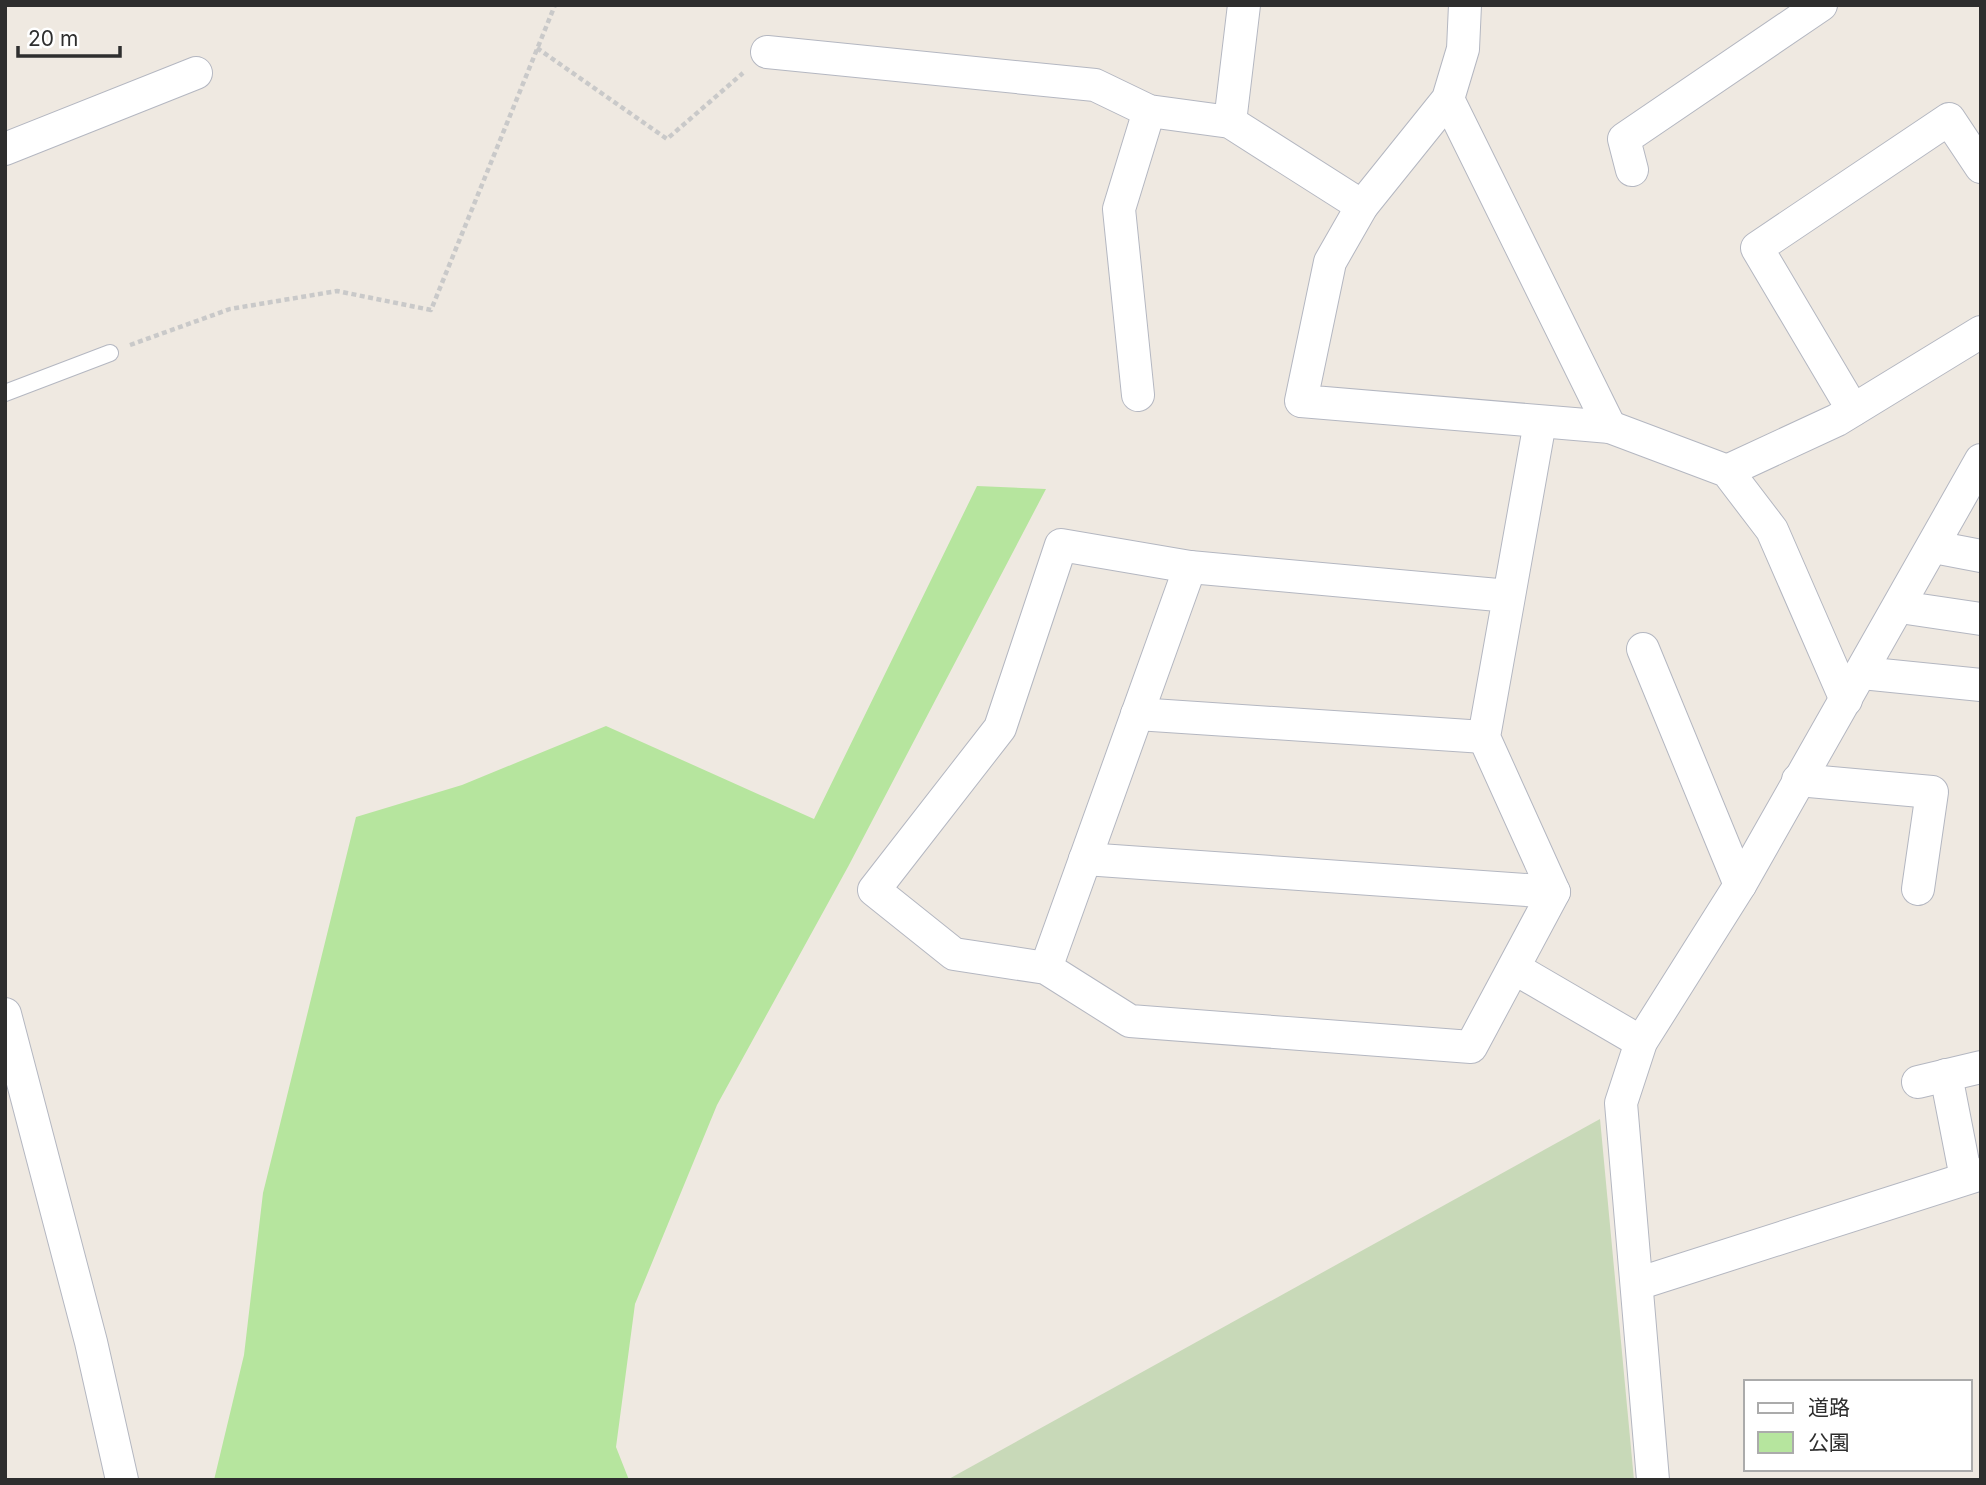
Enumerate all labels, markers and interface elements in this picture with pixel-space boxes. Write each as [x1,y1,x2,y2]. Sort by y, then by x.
scale bar [18,14,119,58]
text: 20 m [28,26,78,51]
legend [1744,1380,1972,1471]
text: 道路 [1808,1395,1850,1420]
text: 公園 [1808,1430,1850,1455]

